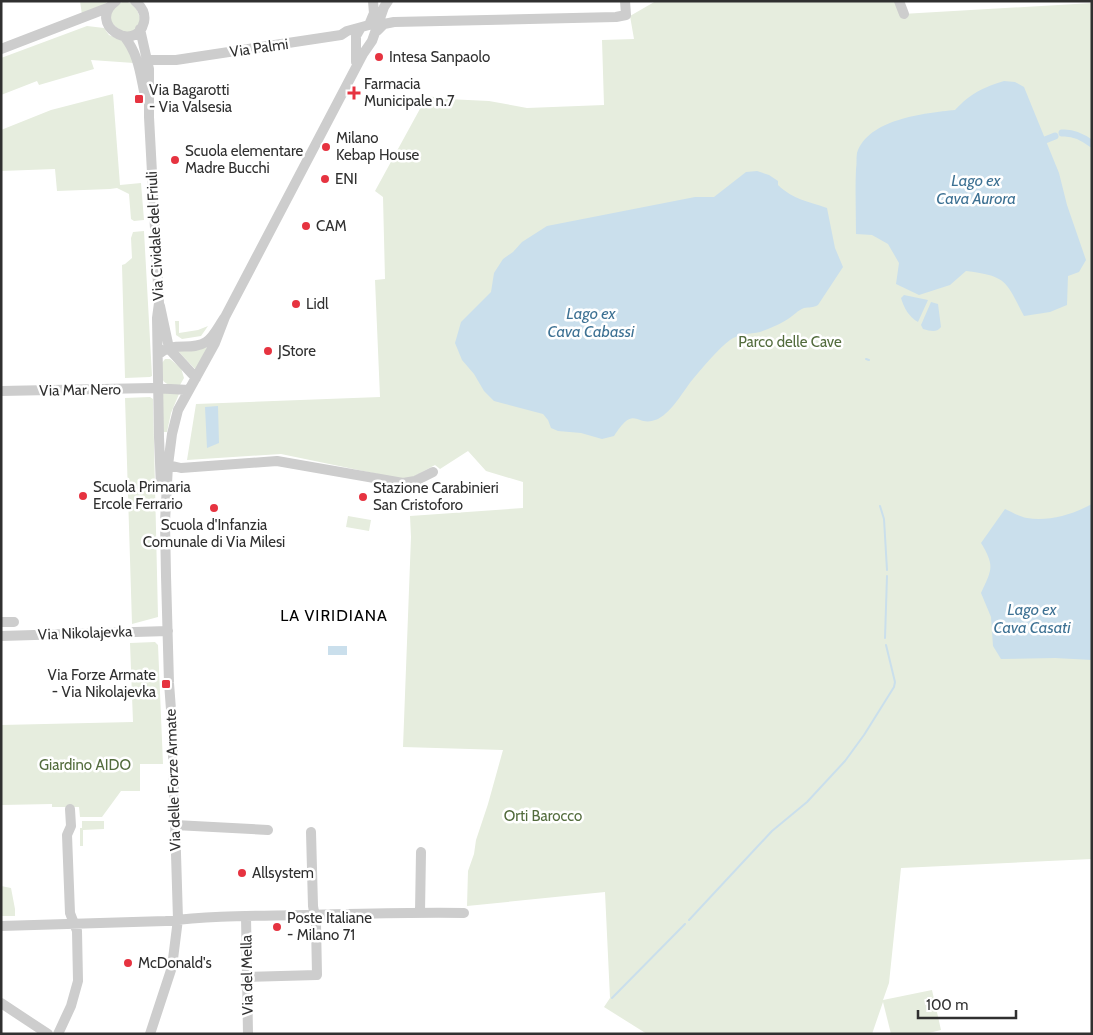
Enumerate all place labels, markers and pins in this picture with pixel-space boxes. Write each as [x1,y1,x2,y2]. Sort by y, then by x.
place label: Intesa Sanpaolo [389,48,490,66]
marker: Intesa Sanpaolo [373,51,385,63]
place label: Farmacia Municipale n.7 [364,75,455,110]
place label: Via Bagarotti - Via Valsesia [149,81,233,116]
marker: Farmacia Municipale n.7 [348,87,360,99]
marker: Via Bagarotti - Via Valsesia [133,93,145,105]
place label: Milano Kebap House [336,129,420,164]
marker: Milano Kebap House [320,141,332,153]
place label: Scuola elementare Madre Bucchi [185,142,304,177]
marker: Scuola elementare Madre Bucchi [169,154,181,166]
place label: ENI [335,170,358,188]
marker: ENI [319,173,331,185]
place label: CAM [316,217,347,235]
marker: CAM [300,220,312,232]
place label: Lidl [306,295,329,313]
marker: Lidl [290,298,302,310]
place label: JStore [277,342,316,360]
marker: JStore [262,345,274,357]
place label: Scuola Primaria Ercole Ferrario [93,478,191,513]
place label: Stazione Carabinieri San Cristoforo [373,479,499,514]
marker: Scuola Primaria Ercole Ferrario [77,490,89,502]
marker: Stazione Carabinieri San Cristoforo [357,491,369,503]
marker: Scuola d'Infanzia Comunale di Via Milesi [208,502,220,514]
place label: Scuola d'Infanzia Comunale di Via Milesi [143,516,285,551]
place label: Via Forze Armate - Via Nikolajevka [47,666,157,701]
marker: Via Forze Armate - Via Nikolajevka [160,678,172,690]
place label: Allsystem [252,864,314,882]
marker: Allsystem [236,867,248,879]
place label: Poste Italiane - Milano 71 [287,909,372,944]
marker: Poste Italiane - Milano 71 [271,921,283,933]
place label: McDonald's [138,954,212,972]
marker: McDonald's [122,957,134,969]

